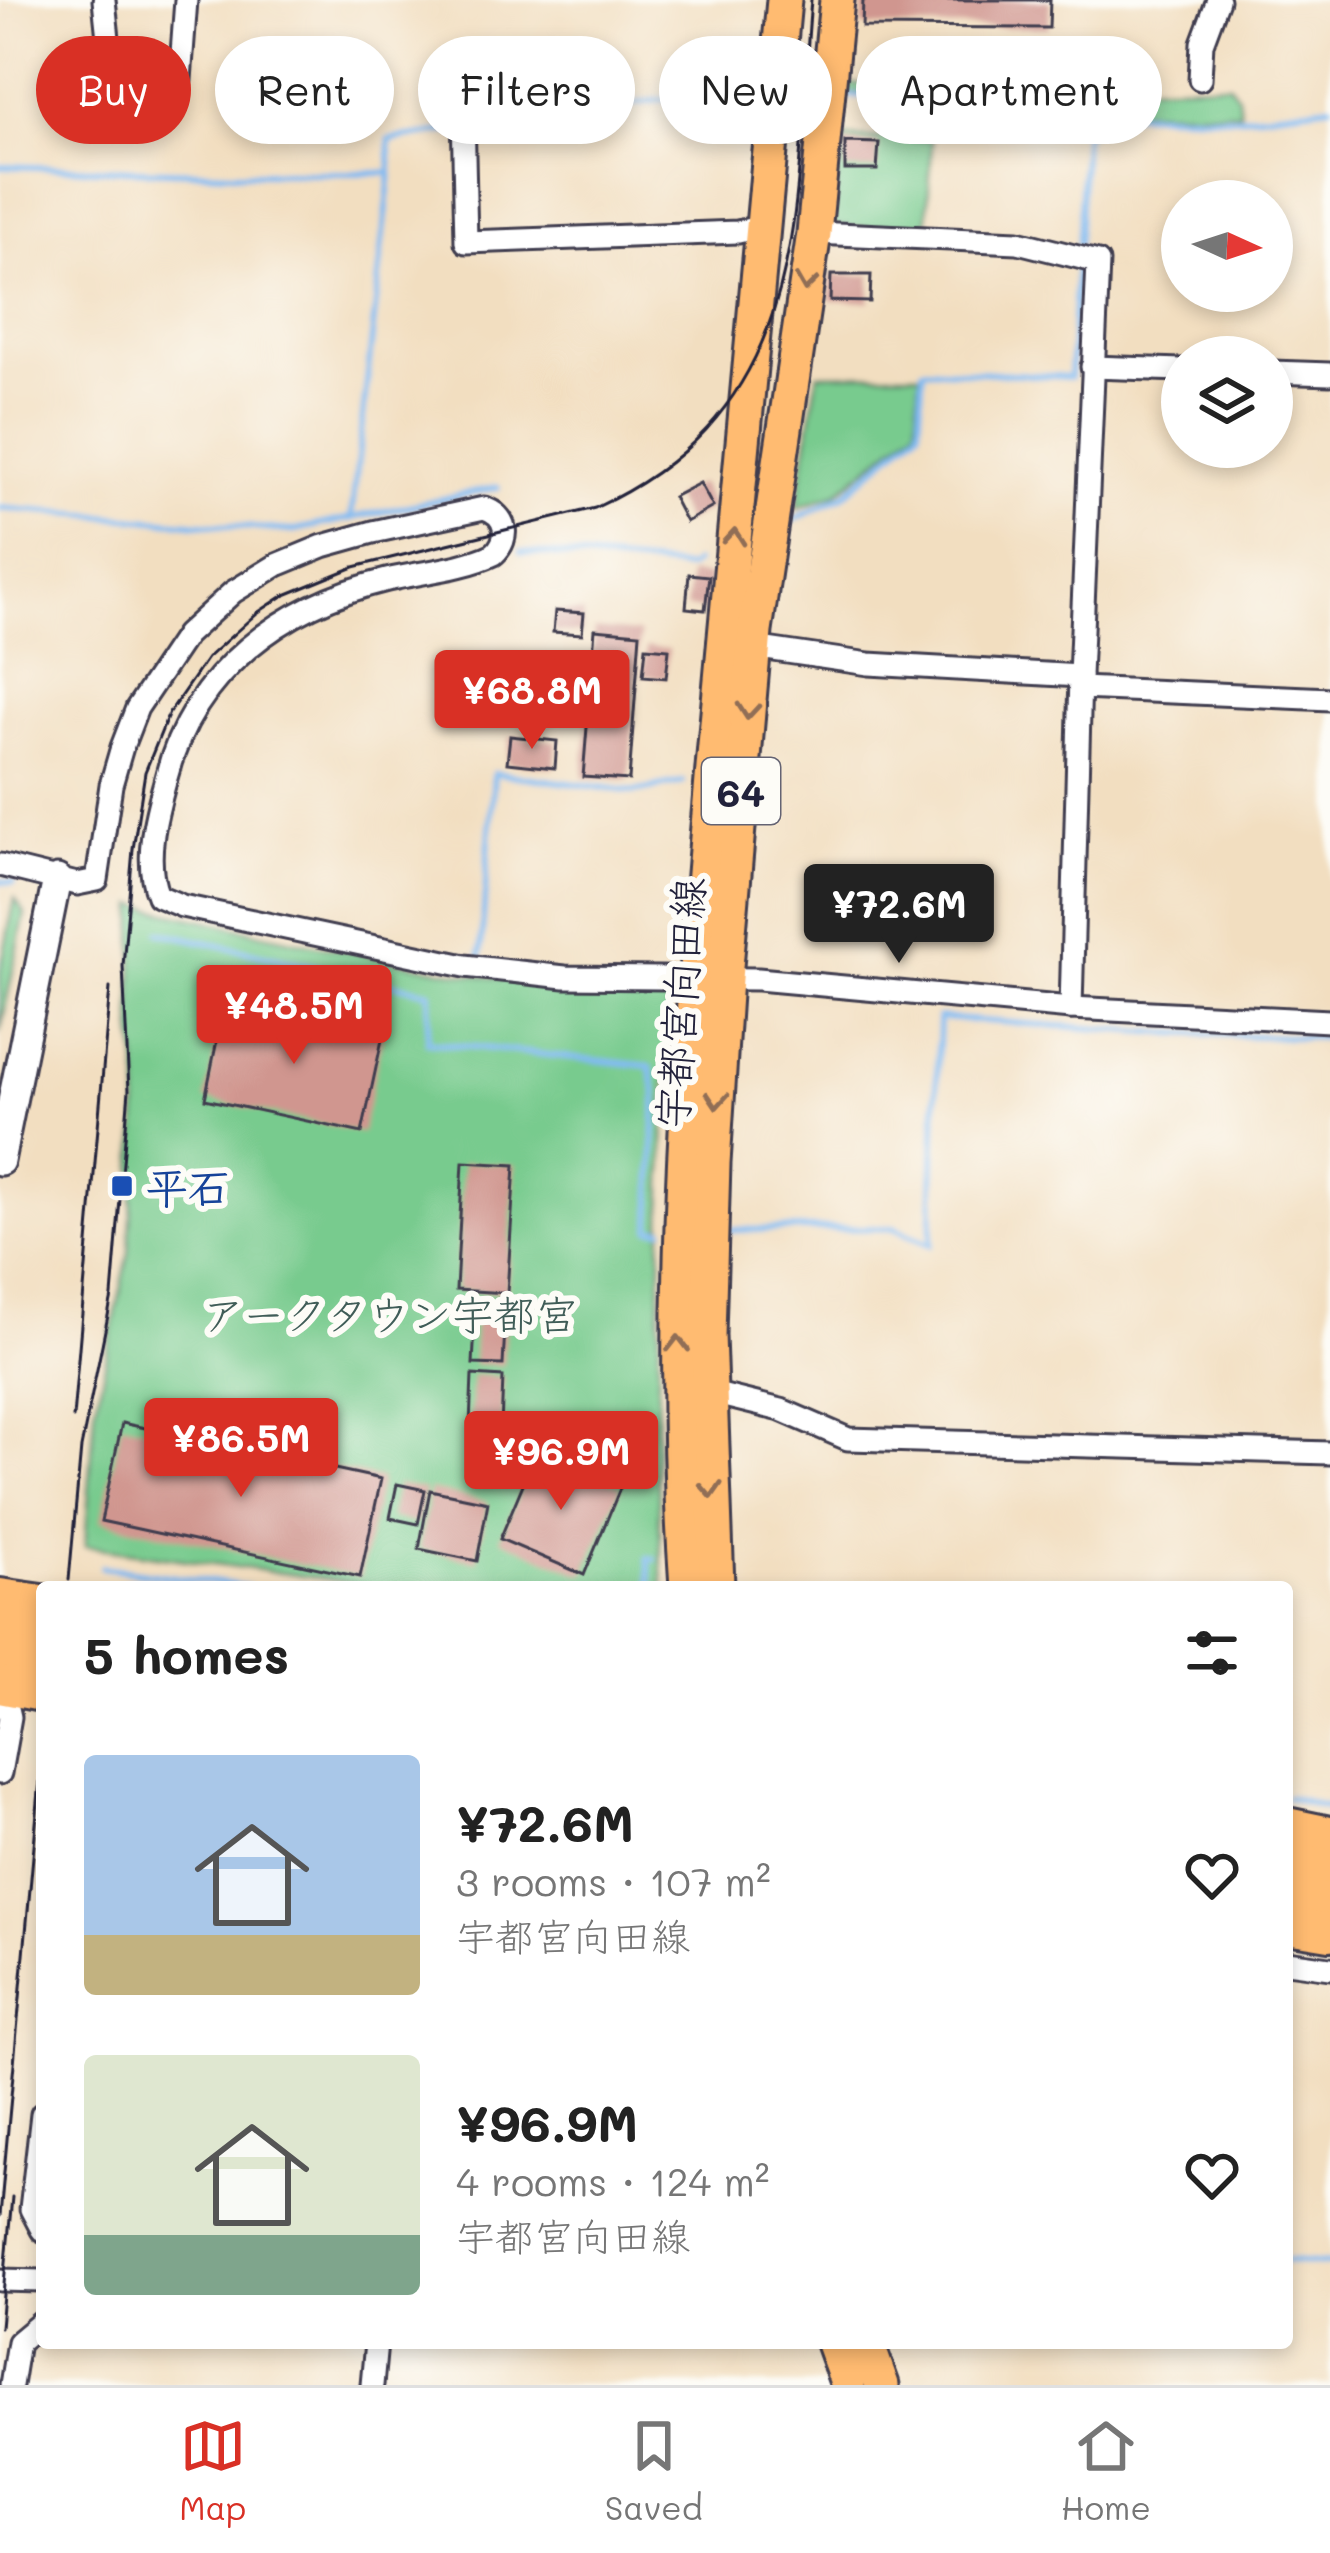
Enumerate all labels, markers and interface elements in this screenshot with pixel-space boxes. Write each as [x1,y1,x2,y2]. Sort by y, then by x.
chip: Buy [36,36,191,144]
chip: Rent [215,36,394,144]
chip: Filters [418,36,635,144]
chip: New [659,36,832,144]
chip: Apartment [856,36,1162,144]
north arrow [1161,180,1293,312]
map controls [1161,180,1293,468]
one-way arrow [795,273,820,293]
button: layers [1161,336,1293,468]
one-way arrow [721,527,746,546]
pin: ¥68.8M [434,650,630,752]
text: ¥68.8M [461,663,603,714]
one-way arrow [735,702,761,721]
road number: 64 [702,758,780,824]
pin: ¥72.6M [801,864,997,966]
street label: 宇都宮向田線 [643,875,715,1131]
text: ¥72.6M [831,877,967,928]
pin: ¥48.5M [196,965,392,1067]
text: ¥48.5M [224,978,364,1029]
one-way arrow [704,1091,730,1110]
place label: 平石 [146,1159,230,1214]
marker: 平石 [109,1173,135,1199]
park label: アークタウン宇都宮 [202,1286,578,1341]
one-way arrow [665,1334,691,1352]
pin: ¥86.5M [143,1398,339,1500]
text: ¥86.5M [171,1411,311,1462]
pin: ¥96.9M [463,1411,659,1513]
text: ¥96.9M [491,1424,631,1475]
one-way arrow [698,1481,724,1500]
text: 5 homes [84,1620,289,1687]
icon: filters [1179,1620,1245,1686]
text: ¥72.6M [456,1788,634,1855]
icon: home [180,1803,324,1947]
icon: heart [1179,1842,1245,1908]
text: 3 rooms · 107 m² [456,1855,771,1906]
text: 宇都宮向田線 [456,1910,690,1961]
text: ¥96.9M [456,2088,639,2155]
icon: home [180,2103,324,2247]
icon: heart [1179,2142,1245,2208]
text: 4 rooms · 124 m² [456,2155,770,2206]
text: 宇都宮向田線 [456,2210,690,2261]
tab: Map [179,2413,246,2528]
tab: Saved [605,2413,703,2528]
tab: Home [1061,2413,1151,2528]

